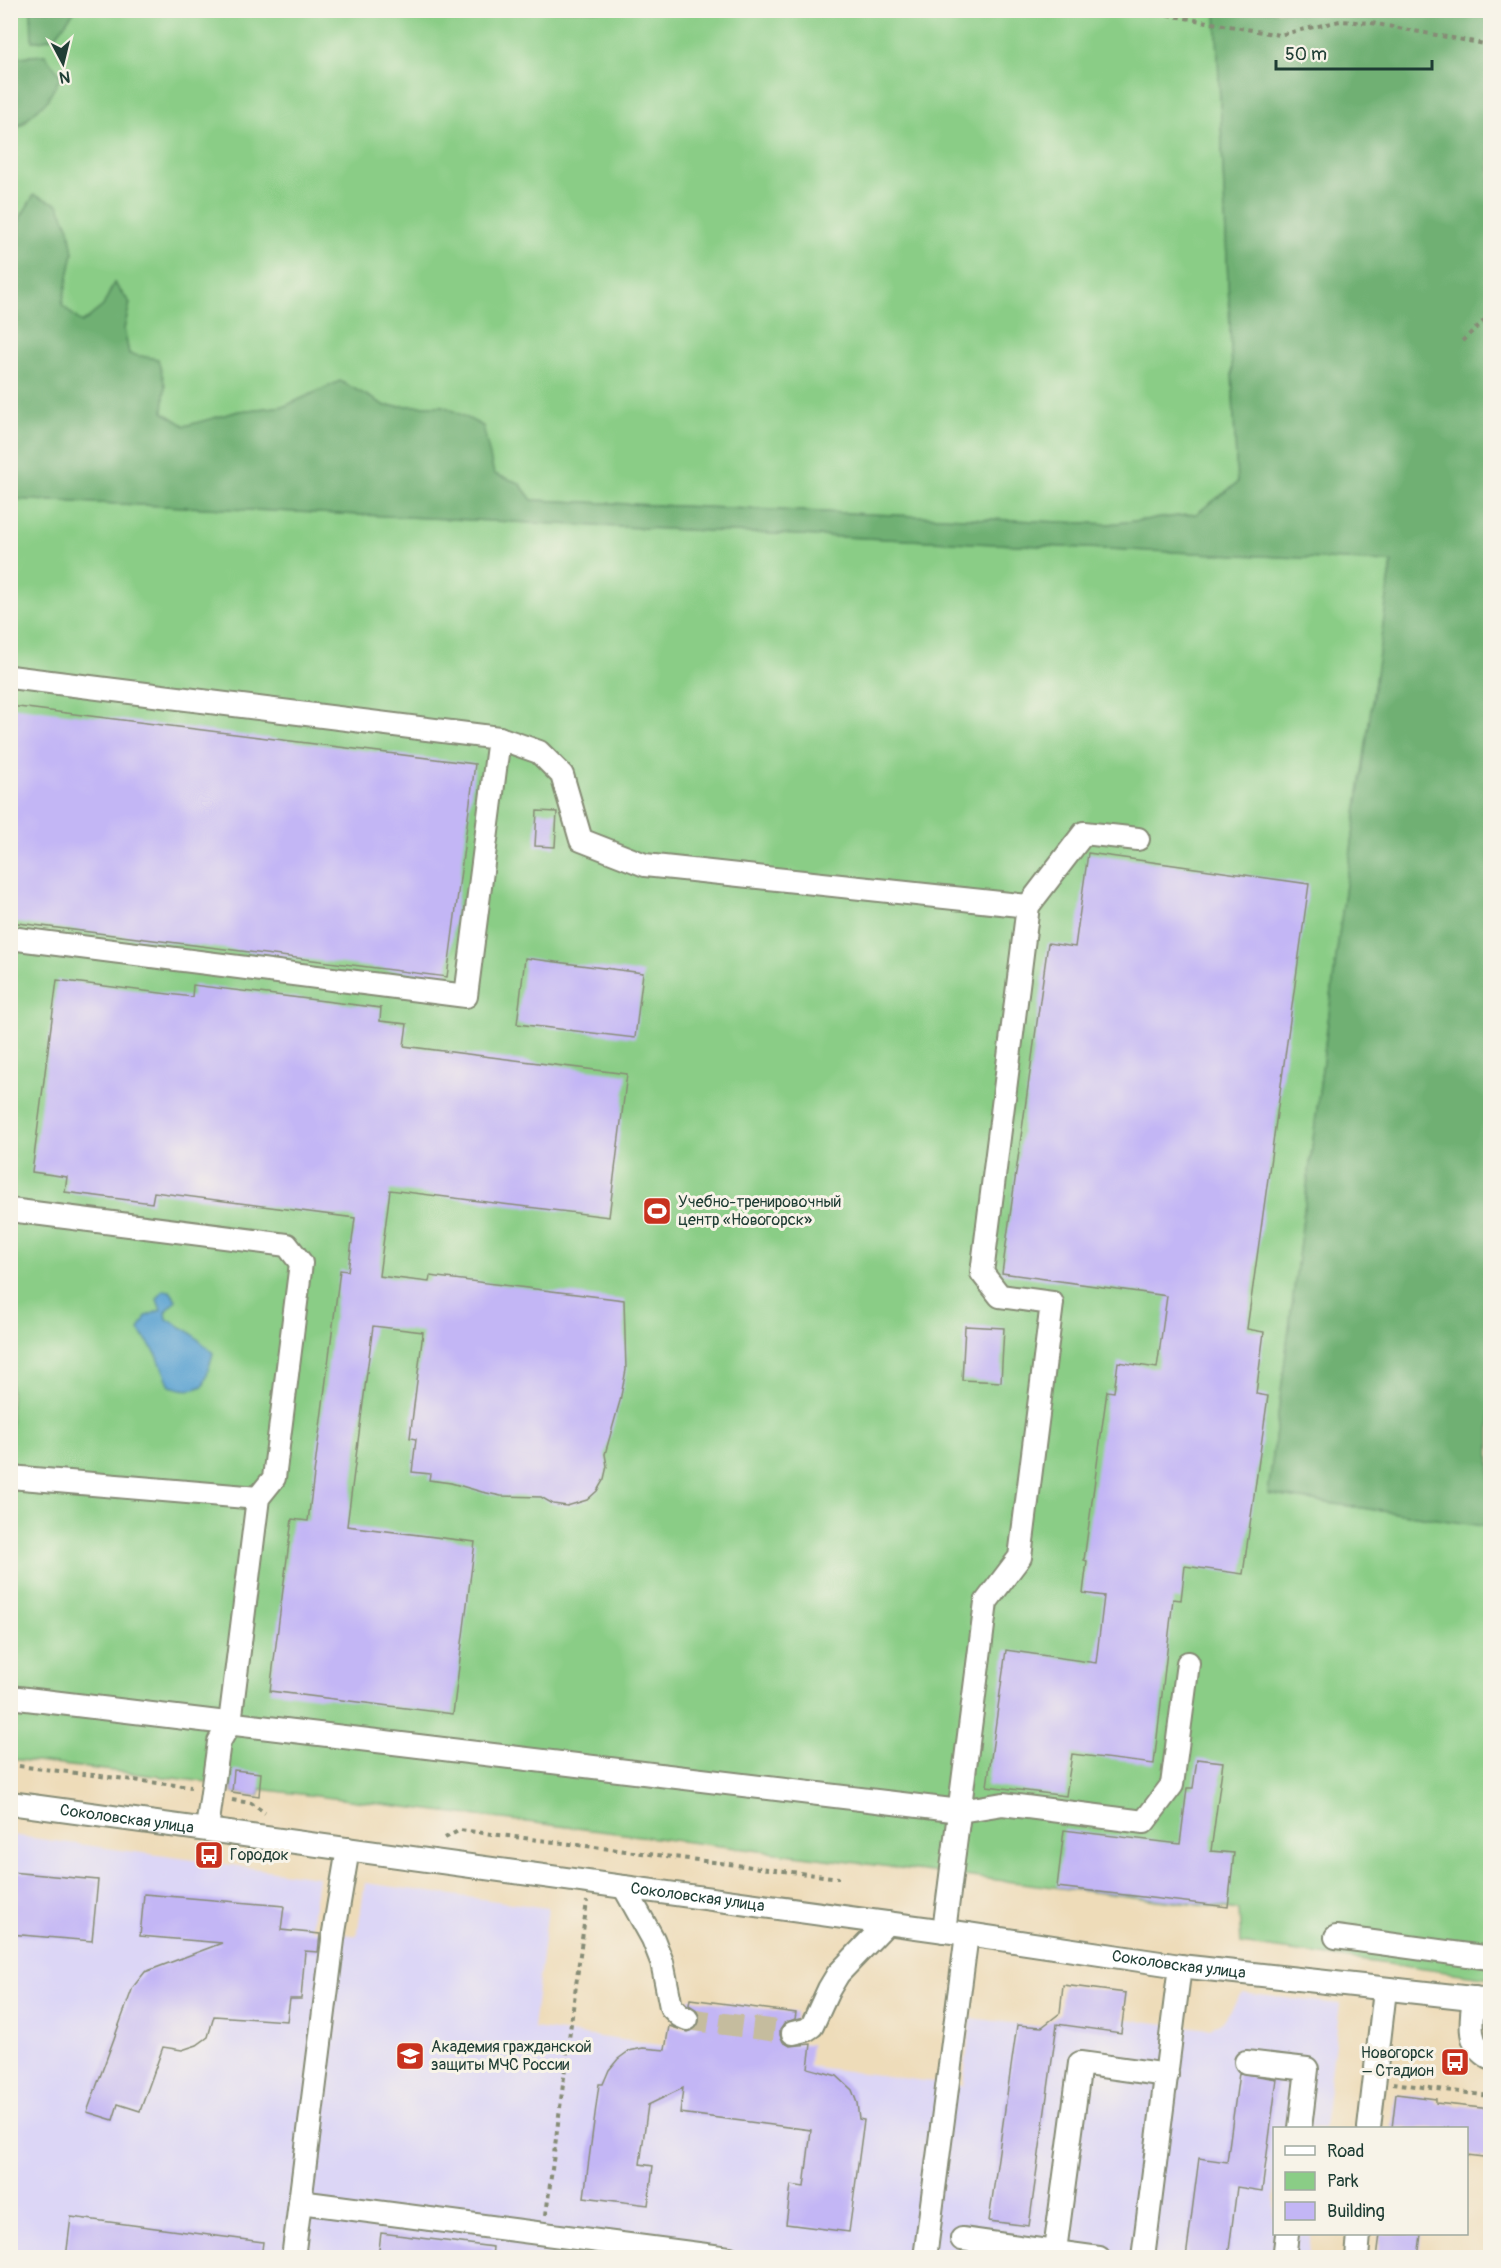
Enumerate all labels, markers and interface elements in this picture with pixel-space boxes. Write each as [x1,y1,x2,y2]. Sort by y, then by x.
north arrow [33,33,93,93]
scale bar [1276,33,1432,71]
text: 50 m [1285,43,1327,66]
text: N [58,66,71,88]
place label: Учебно-тренировочный центр «Новогорск» [678,1192,841,1230]
sports icon: Учебно-тренировочный центр «Новогорск» [641,1195,673,1227]
street label: Соколовская улица [59,1800,195,1838]
bus stop icon: Городок [193,1839,225,1871]
place label: Городок [230,1845,289,1865]
street label: Соколовская улица [629,1878,766,1916]
street label: Соколовская улица [1110,1946,1247,1983]
place label: Академия гражданской защиты МЧС России [431,2037,592,2075]
school or university icon: Академия гражданской защиты МЧС России [394,2040,426,2072]
place label: Новогорск – Стадион [1361,2043,1434,2081]
bus stop icon: Новогорск – Стадион [1439,2046,1471,2078]
legend [1273,2127,1468,2235]
text: Road [1327,2140,1364,2163]
text: Park [1327,2170,1359,2193]
text: Building [1327,2200,1385,2223]

